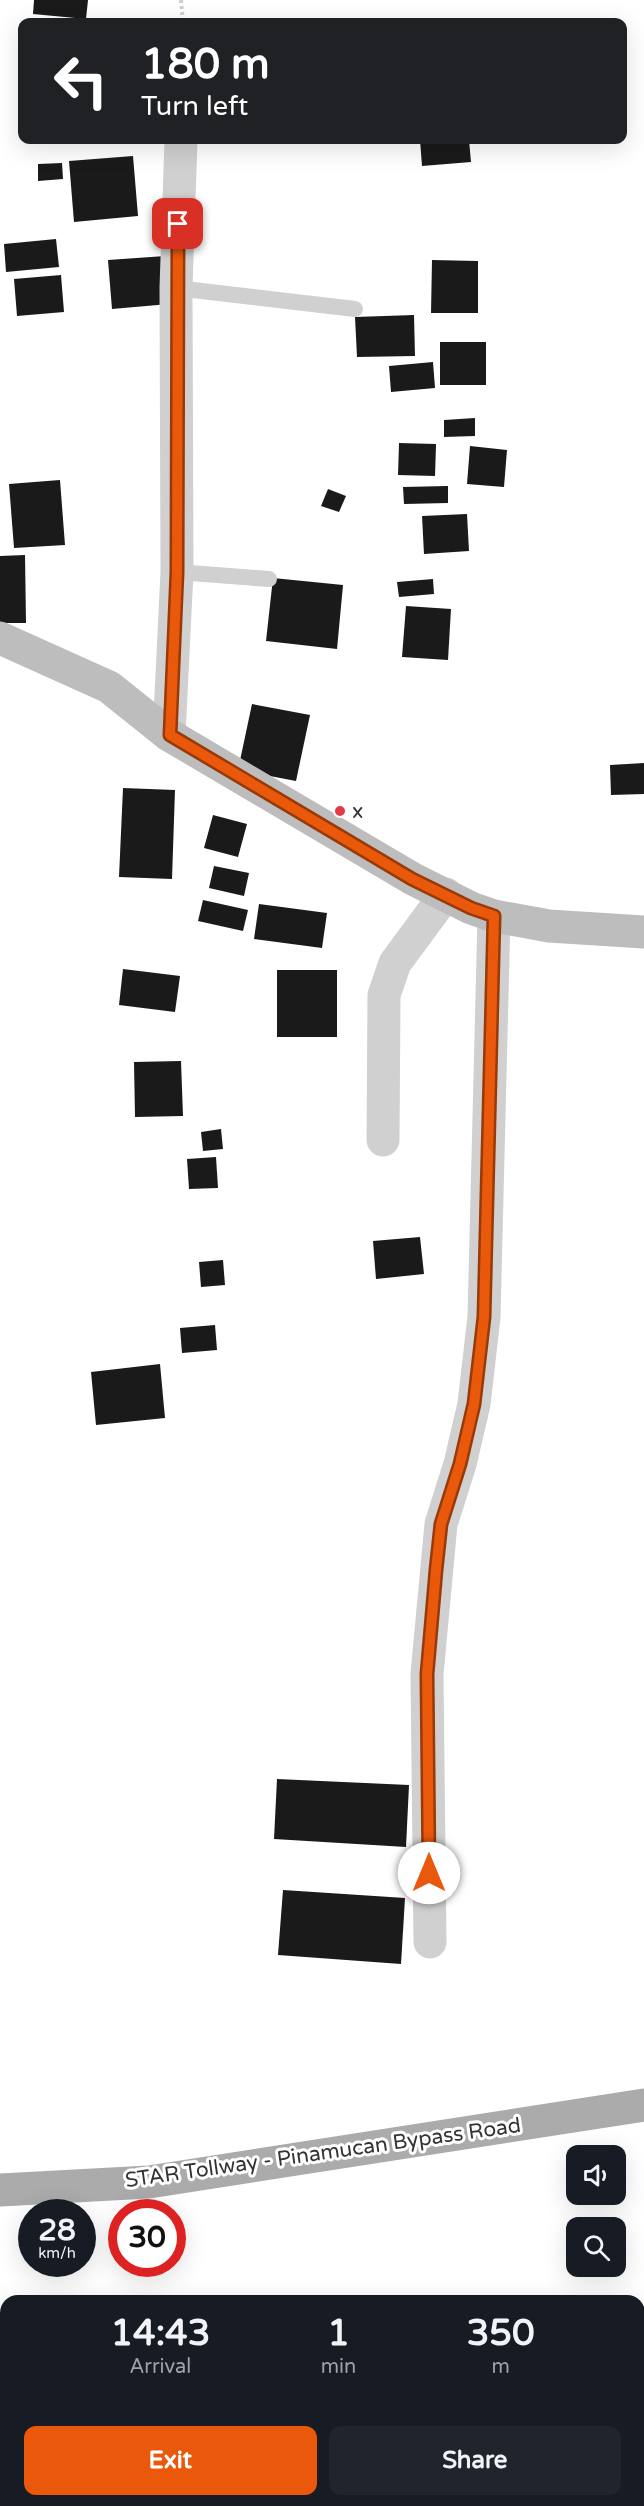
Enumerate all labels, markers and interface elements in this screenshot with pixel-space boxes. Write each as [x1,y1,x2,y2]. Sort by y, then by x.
text: 180 m [141,39,270,90]
icon: left [42,42,120,120]
text: Turn left [141,90,248,123]
pin [152,198,203,249]
icon: arrive [161,207,194,240]
place label: x [352,799,363,824]
marker: x [333,804,347,818]
position arrow [397,1841,461,1905]
street label: STAR Tollway - Pinamucan Bypass Road [124,2113,522,2193]
map controls [566,2145,626,2277]
button: sound [566,2145,626,2205]
speed limit sign: 30 [108,2199,186,2277]
text: 28 [38,2212,76,2249]
button: search [566,2217,626,2277]
text: km/h [38,2244,76,2262]
text: 14:43 [110,2312,210,2355]
text: 1 [327,2312,350,2355]
text: 350 [467,2312,535,2355]
text: Arrival [129,2355,191,2379]
text: min [321,2355,356,2379]
text: m [491,2355,510,2379]
button: Exit [24,2426,317,2495]
button: Share [329,2426,621,2495]

